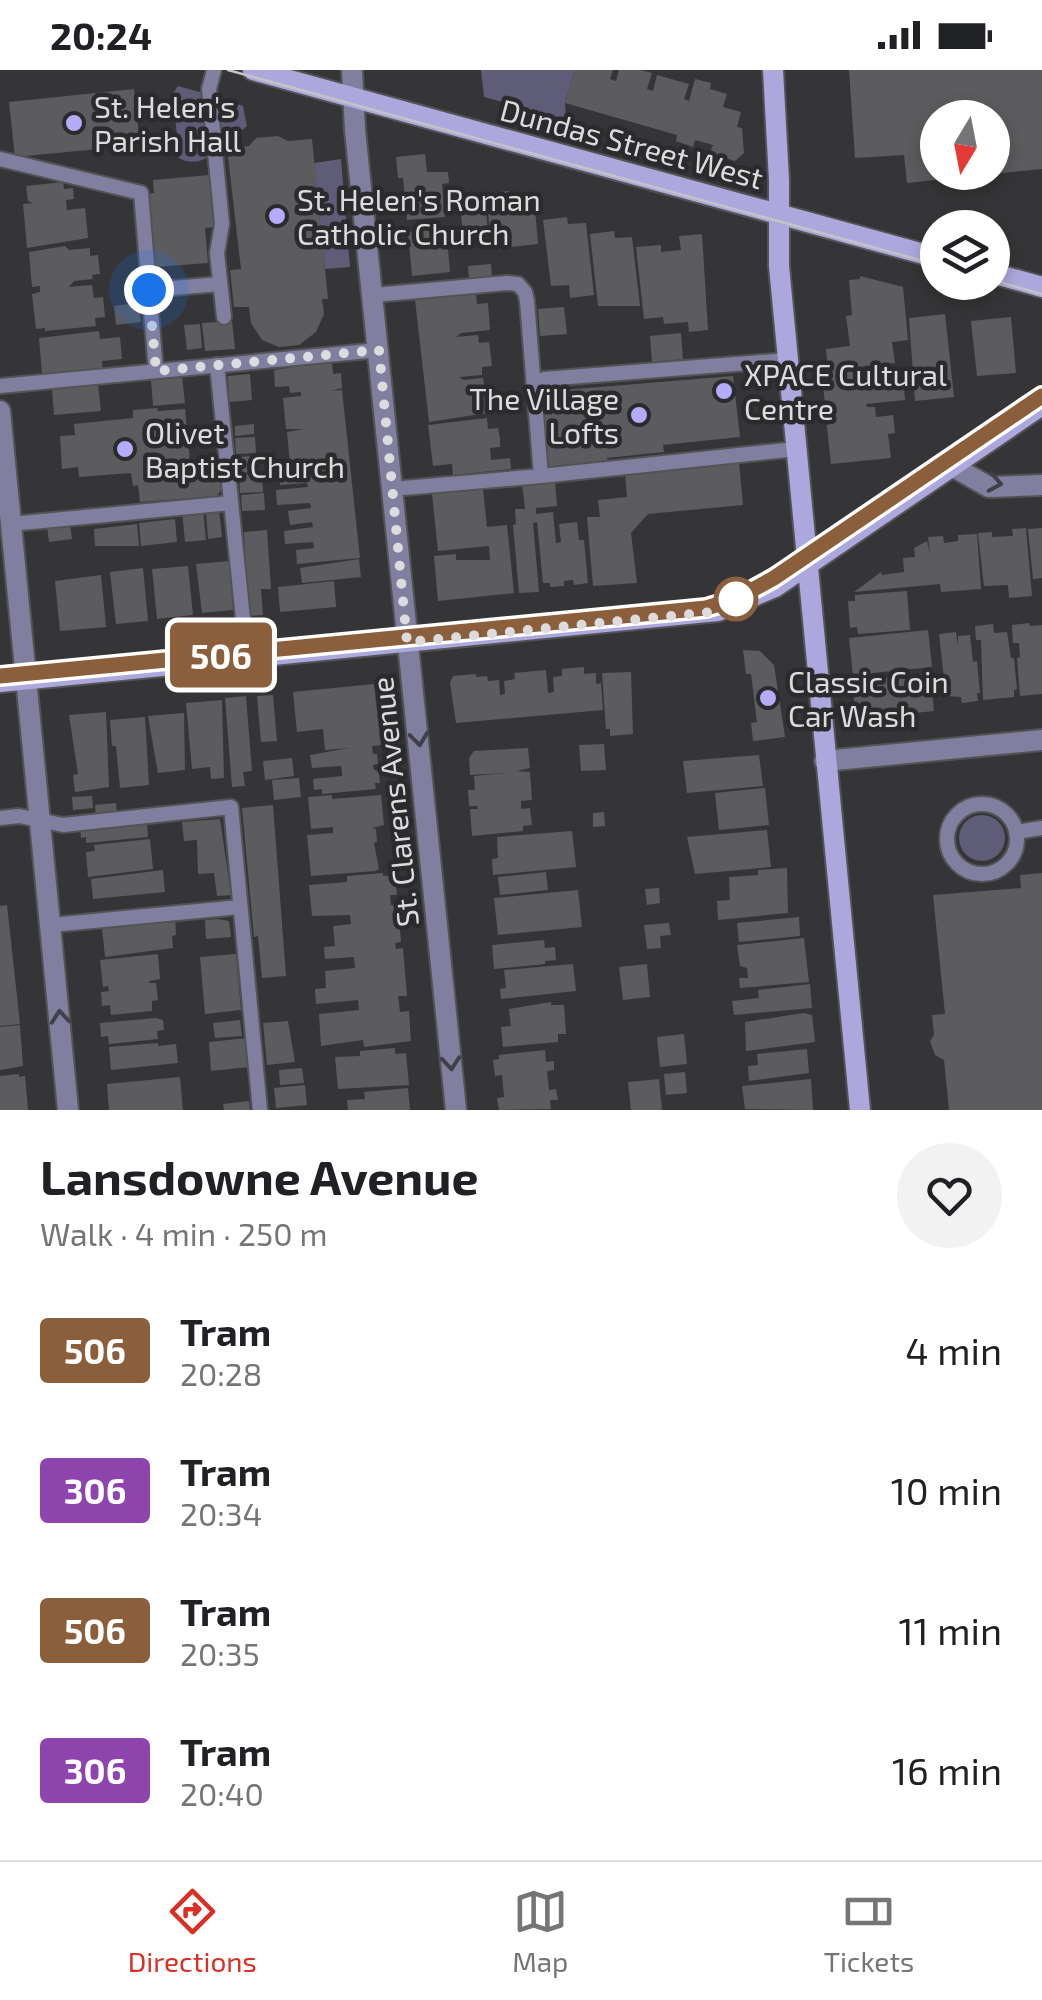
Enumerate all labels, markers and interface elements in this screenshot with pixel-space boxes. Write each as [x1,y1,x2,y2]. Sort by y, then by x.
text: 20:24 [50,12,152,58]
place label: St. Helen's Parish Hall [94,88,241,158]
street label: Dundas Street West [497,91,767,195]
north arrow [920,100,1010,190]
map controls [920,100,1010,300]
marker: St. Helen's Parish Hall [63,112,85,134]
place label: St. Helen's Roman Catholic Church [297,181,541,251]
marker: St. Helen's Roman Catholic Church [266,205,288,227]
button: layers [920,210,1010,300]
your location [124,265,174,315]
place label: XPACE Cultural Centre [744,356,947,426]
place label: The Village Lofts [469,380,619,450]
marker: XPACE Cultural Centre [713,380,735,402]
marker: The Village Lofts [628,404,650,426]
place label: Olivet Baptist Church [145,414,345,484]
marker: Olivet Baptist Church [114,438,136,460]
one-way arrow [987,472,1003,493]
unlabelled marker [715,578,757,620]
line badge: 506 [164,622,278,688]
text: 506 [190,634,252,676]
place label: Classic Coin Car Wash [788,663,949,733]
street label: St. Clarens Avenue [363,675,425,929]
marker: Classic Coin Car Wash [757,687,779,709]
one-way arrow [408,732,429,748]
one-way arrow [49,1009,71,1025]
one-way arrow [440,1055,461,1071]
button: heart [897,1143,1002,1248]
text: Lansdowne Avenue [40,1147,479,1205]
text: Walk · 4 min · 250 m [40,1214,328,1252]
text: Tram [180,1308,271,1354]
text: 4 min [905,1327,1002,1373]
text: 506 [64,1329,126,1371]
text: 20:28 [180,1354,262,1392]
text: Tram [180,1448,271,1494]
text: 10 min [891,1467,1002,1513]
text: 306 [64,1469,126,1511]
text: 20:34 [180,1494,262,1532]
text: Tram [180,1588,271,1634]
text: 11 min [898,1607,1002,1653]
text: 506 [64,1609,126,1651]
text: 20:35 [180,1634,260,1672]
text: Tram [180,1728,271,1774]
text: 16 min [892,1747,1002,1793]
text: 306 [64,1749,126,1791]
text: 20:40 [180,1774,264,1812]
tab: Directions [128,1884,257,1978]
tab: Map [512,1884,568,1978]
tab: Tickets [824,1884,914,1978]

